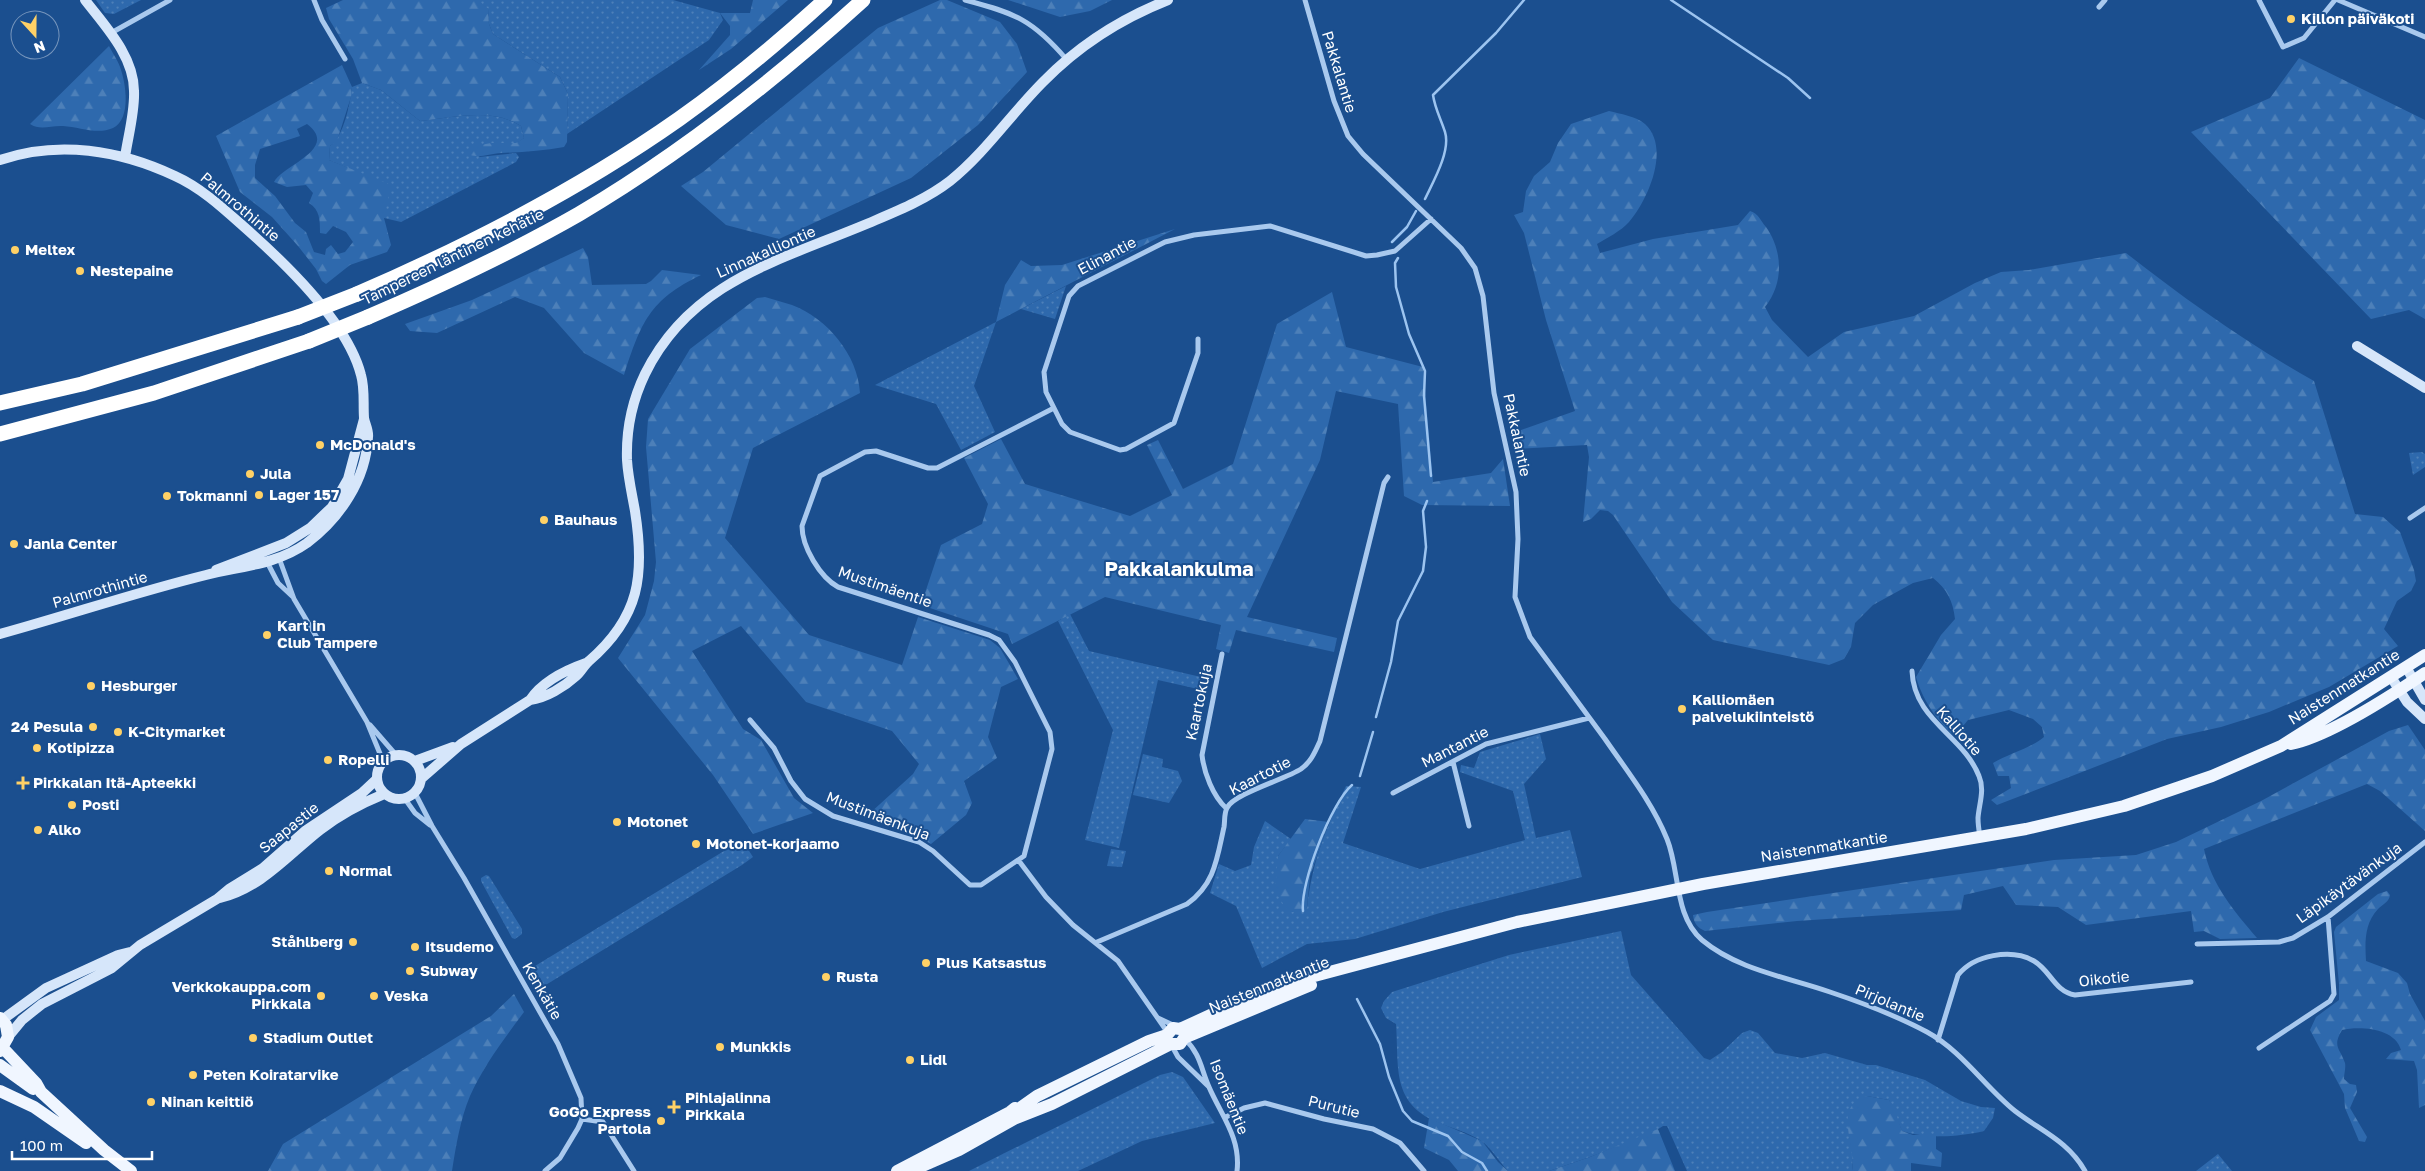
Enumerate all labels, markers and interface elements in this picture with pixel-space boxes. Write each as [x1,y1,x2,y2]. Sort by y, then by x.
place label: Killon päiväkoti [2301,9,2414,27]
north arrow [10,10,60,60]
marker: Killon päiväkoti [2285,13,2297,25]
street label: Pakkalantie [1319,29,1361,115]
text: N [32,38,48,57]
street label: Palmrothintie [197,168,284,245]
street label: Tampereen läntinen kehätie [359,204,547,308]
street label: Linnakalliontie [713,221,818,281]
street label: Elinantie [1074,232,1139,278]
place label: Meltex [25,240,75,258]
marker: Meltex [9,244,21,256]
place label: Nestepaine [90,261,174,279]
marker: Nestepaine [74,265,86,277]
street label: Pakkalantie [1500,392,1536,478]
place label: McDonald's [330,435,416,453]
marker: McDonald's [314,439,326,451]
place label: Jula [260,464,292,482]
marker: Jula [244,468,256,480]
place label: Lager 157 [269,485,339,503]
place label: Tokmanni [177,486,247,504]
marker: Lager 157 [253,489,265,501]
marker: Tokmanni [161,490,173,502]
place label: Bauhaus [554,510,617,528]
marker: Bauhaus [538,514,550,526]
place label: Janla Center [24,534,117,552]
marker: Janla Center [8,538,20,550]
district label: Pakkalankulma [1105,556,1254,580]
street label: Mustimäentie [836,562,935,611]
street label: Palmrothintie [50,567,150,611]
place label: Kart in Club Tampere [277,616,378,651]
marker: Kart in Club Tampere [261,629,273,641]
street label: Naistenmatkantie [2284,644,2403,728]
street label: Kaartokuja [1181,662,1215,742]
place label: Hesburger [101,676,178,694]
marker: Hesburger [85,680,97,692]
place label: Kalliomäen palvelukiinteistö [1692,690,1814,725]
street label: Kalliotie [1933,702,1986,759]
marker: Kalliomäen palvelukiinteistö [1676,703,1688,715]
place label: 24 Pesula [11,717,83,735]
marker: 24 Pesula [87,721,99,733]
street label: Mantantie [1418,721,1491,771]
place label: K-Citymarket [128,722,225,740]
marker: K-Citymarket [112,726,124,738]
place label: Kotipizza [47,738,114,756]
marker: Kotipizza [31,742,43,754]
place label: Ropelli [338,750,389,768]
street label: Kaartotie [1226,752,1294,798]
marker: Ropelli [322,754,334,766]
place label: Pirkkalan Itä-Apteekki [33,773,196,791]
marker: Pirkkalan Itä-Apteekki [17,777,29,789]
street label: Mustimäenkuja [824,787,933,843]
place label: Posti [82,795,119,813]
street label: Saapastie [255,798,322,857]
marker: Posti [66,799,78,811]
place label: Motonet [627,812,688,830]
marker: Motonet [611,816,623,828]
place label: Alko [48,820,81,838]
marker: Alko [32,824,44,836]
street label: Naistenmatkantie [1759,827,1889,865]
place label: Motonet-korjaamo [706,834,839,852]
marker: Motonet-korjaamo [690,838,702,850]
street label: Läpikäytävänkuja [2292,838,2405,926]
place label: Normal [339,861,392,879]
marker: Normal [323,865,335,877]
place label: Ståhlberg [271,932,343,950]
marker: Ståhlberg [347,936,359,948]
place label: Itsudemo [425,937,494,955]
marker: Itsudemo [409,941,421,953]
street label: Naistenmatkantie [1206,952,1332,1016]
place label: Plus Katsastus [936,953,1046,971]
marker: Plus Katsastus [920,957,932,969]
street label: Kenkätie [519,959,567,1023]
place label: Subway [420,961,478,979]
marker: Subway [404,965,416,977]
street label: Oikotie [2078,966,2131,990]
place label: Rusta [836,967,878,985]
marker: Rusta [820,971,832,983]
place label: Verkkokauppa.com Pirkkala [172,977,311,1012]
street label: Pirjolantie [1853,979,1928,1025]
place label: Veska [384,986,429,1004]
marker: Verkkokauppa.com Pirkkala [315,990,327,1002]
marker: Veska [368,990,380,1002]
place label: Stadium Outlet [263,1028,373,1046]
marker: Stadium Outlet [247,1032,259,1044]
place label: Munkkis [730,1037,791,1055]
marker: Munkkis [714,1041,726,1053]
place label: Lidl [920,1050,947,1068]
marker: Lidl [904,1054,916,1066]
street label: Isomäentie [1207,1056,1253,1137]
place label: Peten Koiratarvike [203,1065,339,1083]
marker: Peten Koiratarvike [187,1069,199,1081]
place label: Pihlajalinna Pirkkala [685,1088,771,1123]
street label: Purutie [1307,1091,1362,1121]
place label: Ninan keittiö [161,1092,253,1110]
marker: Ninan keittiö [145,1096,157,1108]
marker: Pihlajalinna Pirkkala [667,1100,681,1114]
place label: GoGo Express Partola [549,1102,651,1137]
marker: GoGo Express Partola [655,1115,667,1127]
scale bar [12,1128,152,1160]
text: 100 m [20,1136,63,1154]

